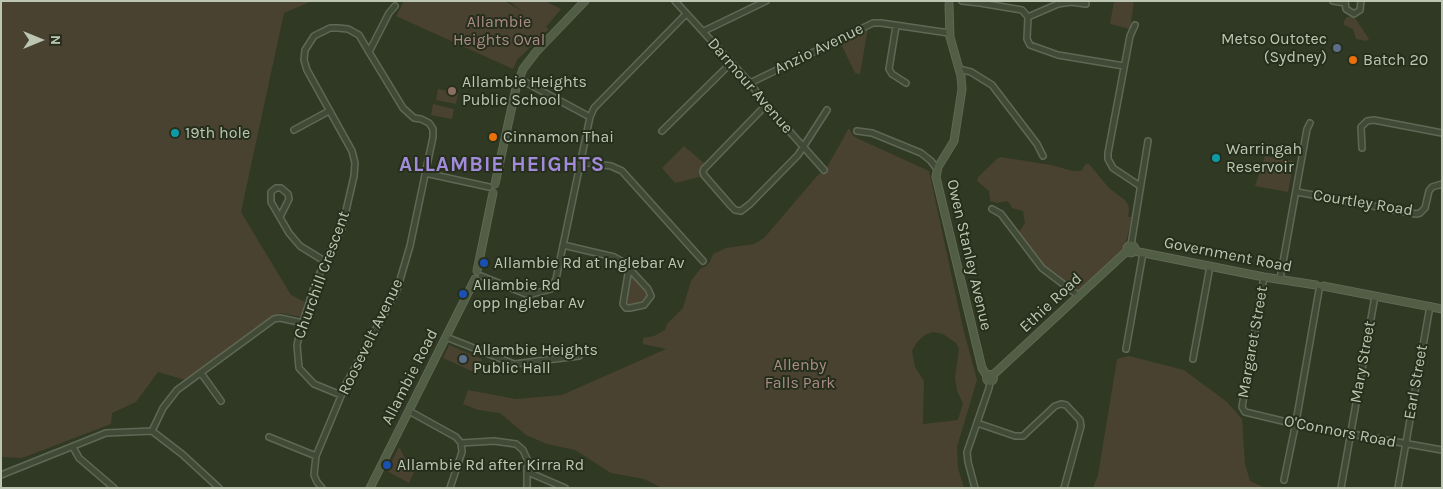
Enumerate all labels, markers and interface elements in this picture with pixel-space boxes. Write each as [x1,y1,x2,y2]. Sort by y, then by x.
park label: Allambie Heights Oval [453,12,545,50]
north arrow [15,15,65,65]
street label: Anzio Avenue [771,19,867,79]
place label: Metso Outotec (Sydney) [1221,29,1327,67]
street label: Darmour Avenue [703,34,797,138]
text: N [47,35,64,45]
marker: Metso Outotec (Sydney) [1331,42,1343,54]
place label: Batch 20 [1363,50,1428,70]
marker: Batch 20 [1347,54,1359,66]
place label: Allambie Heights Public School [462,72,587,110]
marker: Allambie Heights Public School [446,85,458,97]
place label: 19th hole [185,123,250,143]
marker: 19th hole [169,127,181,139]
place label: Cinnamon Thai [503,127,614,147]
marker: Cinnamon Thai [487,131,499,143]
place label: Warringah Reservoir [1226,139,1302,177]
district label: ALLAMBIE HEIGHTS [397,152,607,178]
marker: Warringah Reservoir [1210,152,1222,164]
street label: Owen Stanley Avenue [942,178,996,332]
street label: Courtley Road [1312,186,1414,220]
street label: Churchill Crescent [290,208,354,342]
street label: Government Road [1162,233,1294,277]
place label: Allambie Rd at Inglebar Av [494,253,685,273]
marker: Allambie Rd at Inglebar Av [478,257,490,269]
street label: Ethie Road [1016,269,1086,337]
place label: Allambie Rd opp Inglebar Av [473,275,585,313]
street label: Roosevelt Avenue [335,276,407,398]
street label: Margaret Street [1234,284,1272,400]
marker: Allambie Rd opp Inglebar Av [457,288,469,300]
street label: Mary Street [1346,319,1380,405]
street label: Allambie Road [378,326,442,428]
place label: Allambie Heights Public Hall [473,340,598,378]
street label: Earl Street [1400,343,1432,421]
marker: Allambie Heights Public Hall [457,353,469,365]
park label: Allenby Falls Park [765,355,835,393]
street label: O'Connors Road [1282,412,1398,452]
place label: Allambie Rd after Kirra Rd [397,455,584,475]
marker: Allambie Rd after Kirra Rd [381,459,393,471]

